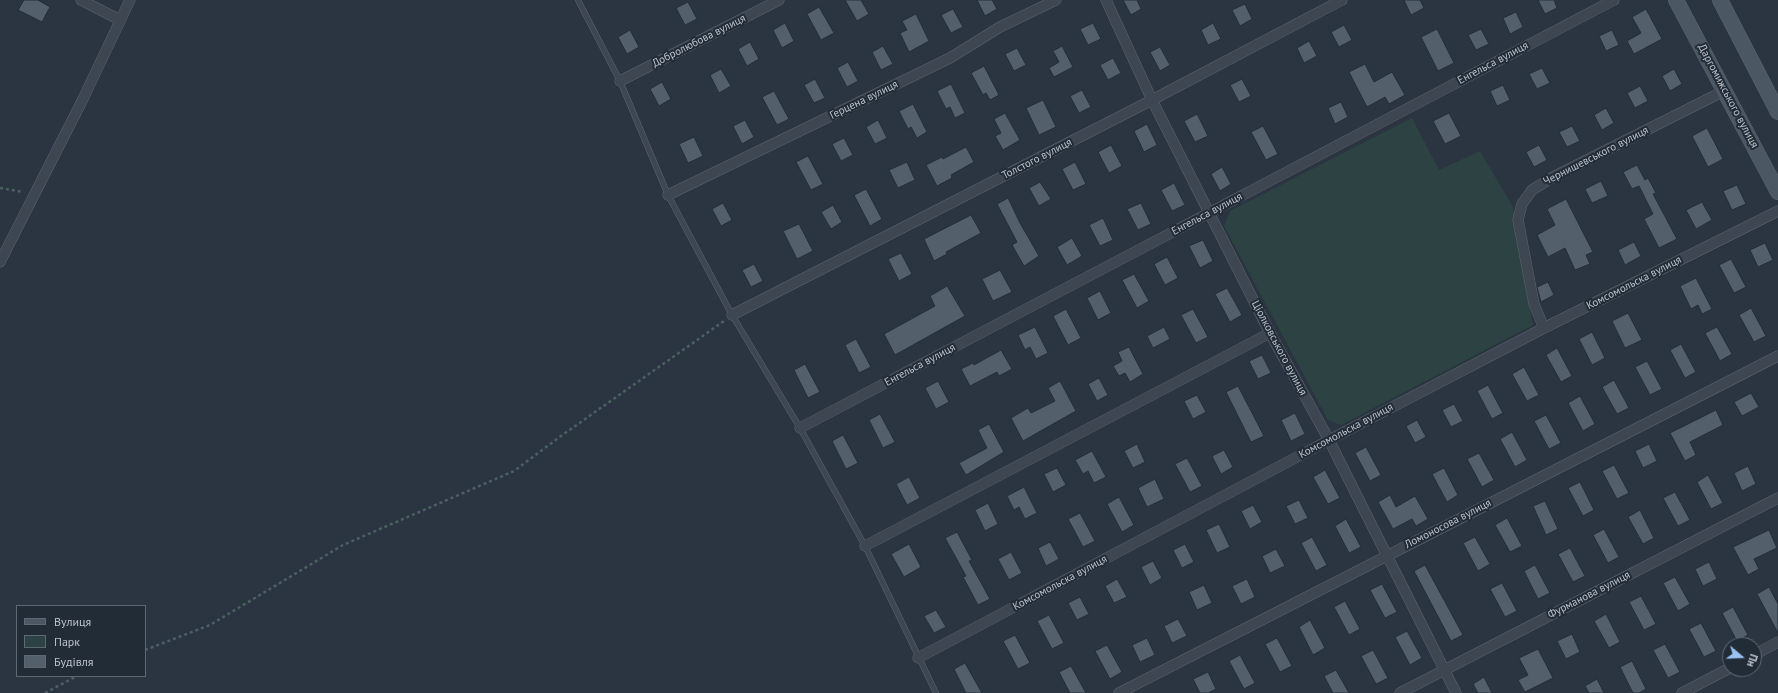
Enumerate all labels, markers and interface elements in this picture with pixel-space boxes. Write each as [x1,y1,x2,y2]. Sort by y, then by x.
street label: Добролюбова вулиця [650,12,748,70]
street label: Енгельса вулиця [1455,39,1531,87]
street label: Даргомижського вулиця [1695,42,1761,150]
street label: Герцена вулиця [828,78,900,122]
street label: Чернишевського вулиця [1541,124,1651,188]
street label: Толстого вулиця [1000,136,1074,182]
street label: Енгельса вулиця [1169,190,1245,238]
street label: Комсомольска вулиця [1584,253,1684,313]
street label: Ціолковського вулиця [1248,298,1310,398]
street label: Енгельса вулиця [882,341,958,389]
street label: Комсомольска вулиця [1297,401,1395,461]
street label: Ломоносова вулиця [1403,496,1493,552]
street label: Комсомольска вулиця [1011,553,1109,613]
street label: Фурманова вулиця [1545,568,1633,622]
legend [16,605,146,677]
text: Вулиця [54,614,91,629]
text: Парк [54,634,80,649]
north arrow [1722,637,1762,677]
text: Пн [1744,652,1761,669]
text: Будівля [54,654,93,669]

